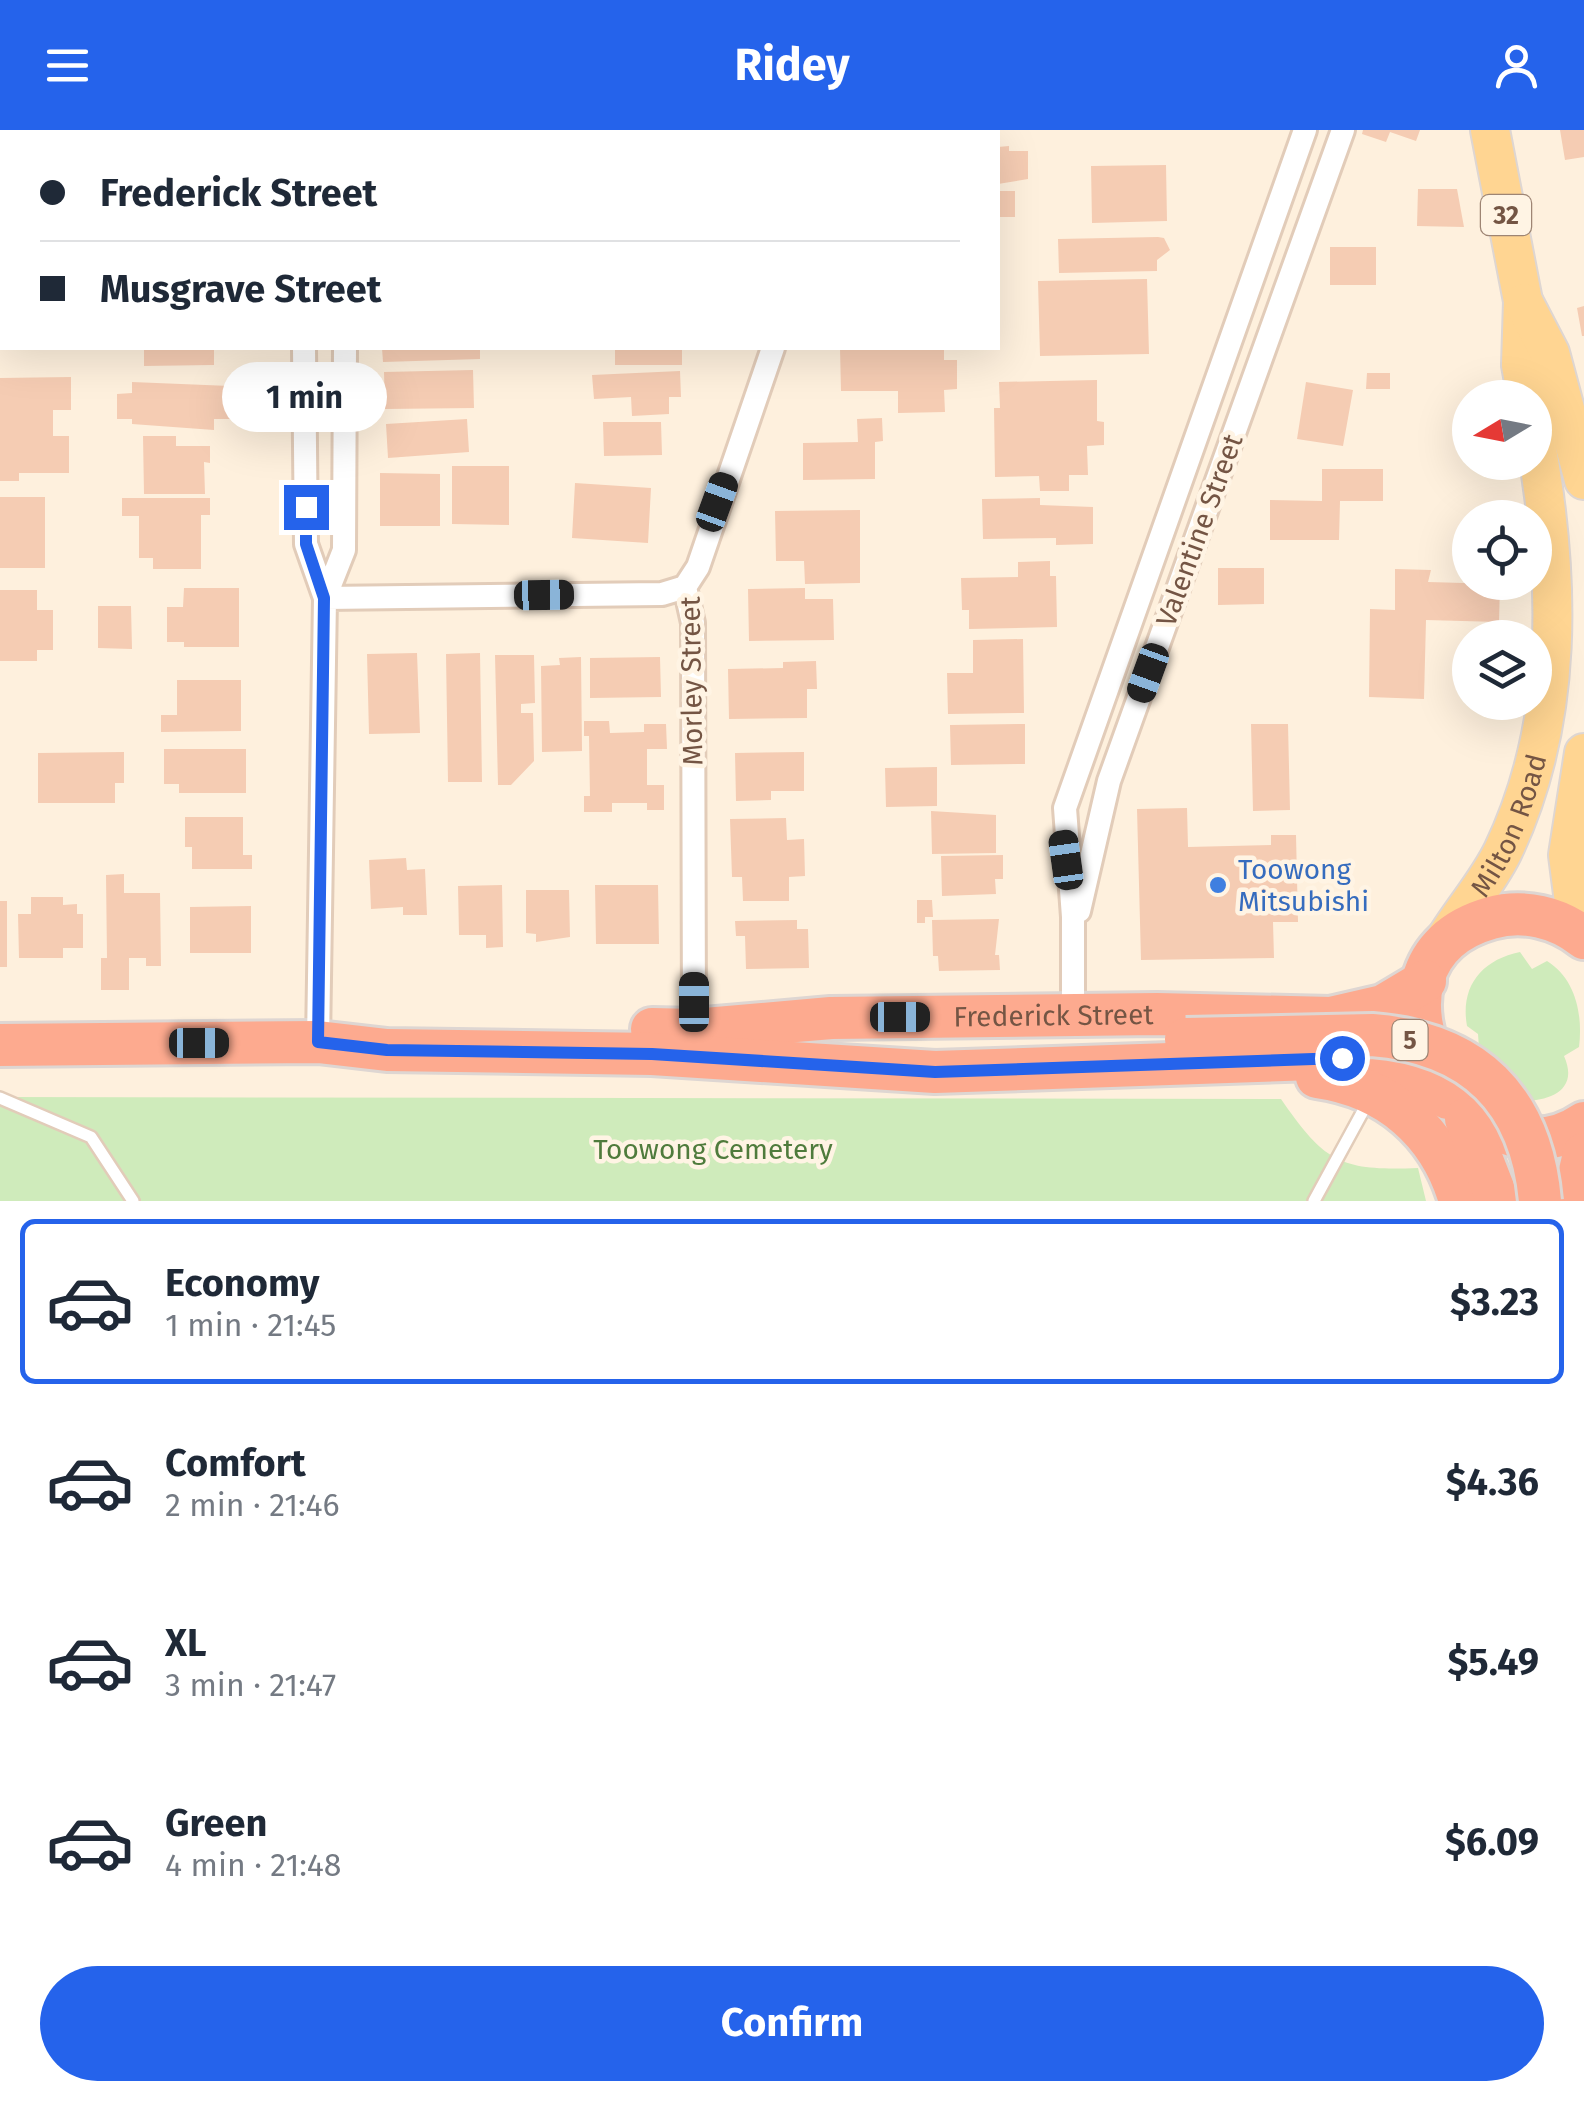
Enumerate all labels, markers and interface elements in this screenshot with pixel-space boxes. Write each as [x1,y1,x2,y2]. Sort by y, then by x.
icon: menu [40,38,95,93]
text: Ridey [734,38,850,92]
icon: person [1489,38,1544,93]
text: Frederick Street [100,170,377,216]
road number: 32 [1481,195,1531,235]
text: Musgrave Street [100,266,381,312]
callout: 1 min [224,362,388,432]
text: 1 min [266,378,343,416]
north arrow [1452,380,1552,480]
map controls [1452,380,1552,720]
street label: Valentine Street [1149,429,1250,631]
car [693,469,741,535]
route end [284,485,329,530]
button: locate [1452,500,1552,600]
car [514,579,574,611]
street label: Morley Street [674,595,709,766]
button: layers [1452,620,1552,720]
car [1124,640,1172,706]
street label: Milton Road [1464,751,1553,903]
car [1047,828,1085,892]
place label: Toowong Mitsubishi [1238,853,1369,918]
marker: Toowong Mitsubishi [1207,874,1229,896]
car [679,972,709,1032]
street label: Frederick Street [953,998,1154,1033]
car [870,1002,930,1032]
road number: 5 [1392,1020,1428,1060]
car [169,1028,229,1058]
route start [1320,1036,1365,1081]
park label: Toowong Cemetery [593,1133,833,1166]
icon: car [45,1257,135,1347]
text: Economy [165,1260,320,1306]
text: $3.23 [1450,1279,1539,1325]
text: 1 min · 21:45 [165,1306,336,1344]
icon: car [45,1437,135,1527]
text: Comfort [165,1440,306,1486]
text: $4.36 [1446,1459,1539,1505]
text: 2 min · 21:46 [165,1486,340,1524]
icon: car [45,1617,135,1707]
text: XL [165,1620,207,1666]
text: $5.49 [1447,1639,1539,1685]
text: 3 min · 21:47 [165,1666,336,1704]
icon: car [45,1797,135,1887]
text: Green [165,1800,268,1846]
text: $6.09 [1445,1819,1539,1865]
text: 4 min · 21:48 [165,1846,341,1884]
button: Confirm [40,1966,1544,2081]

